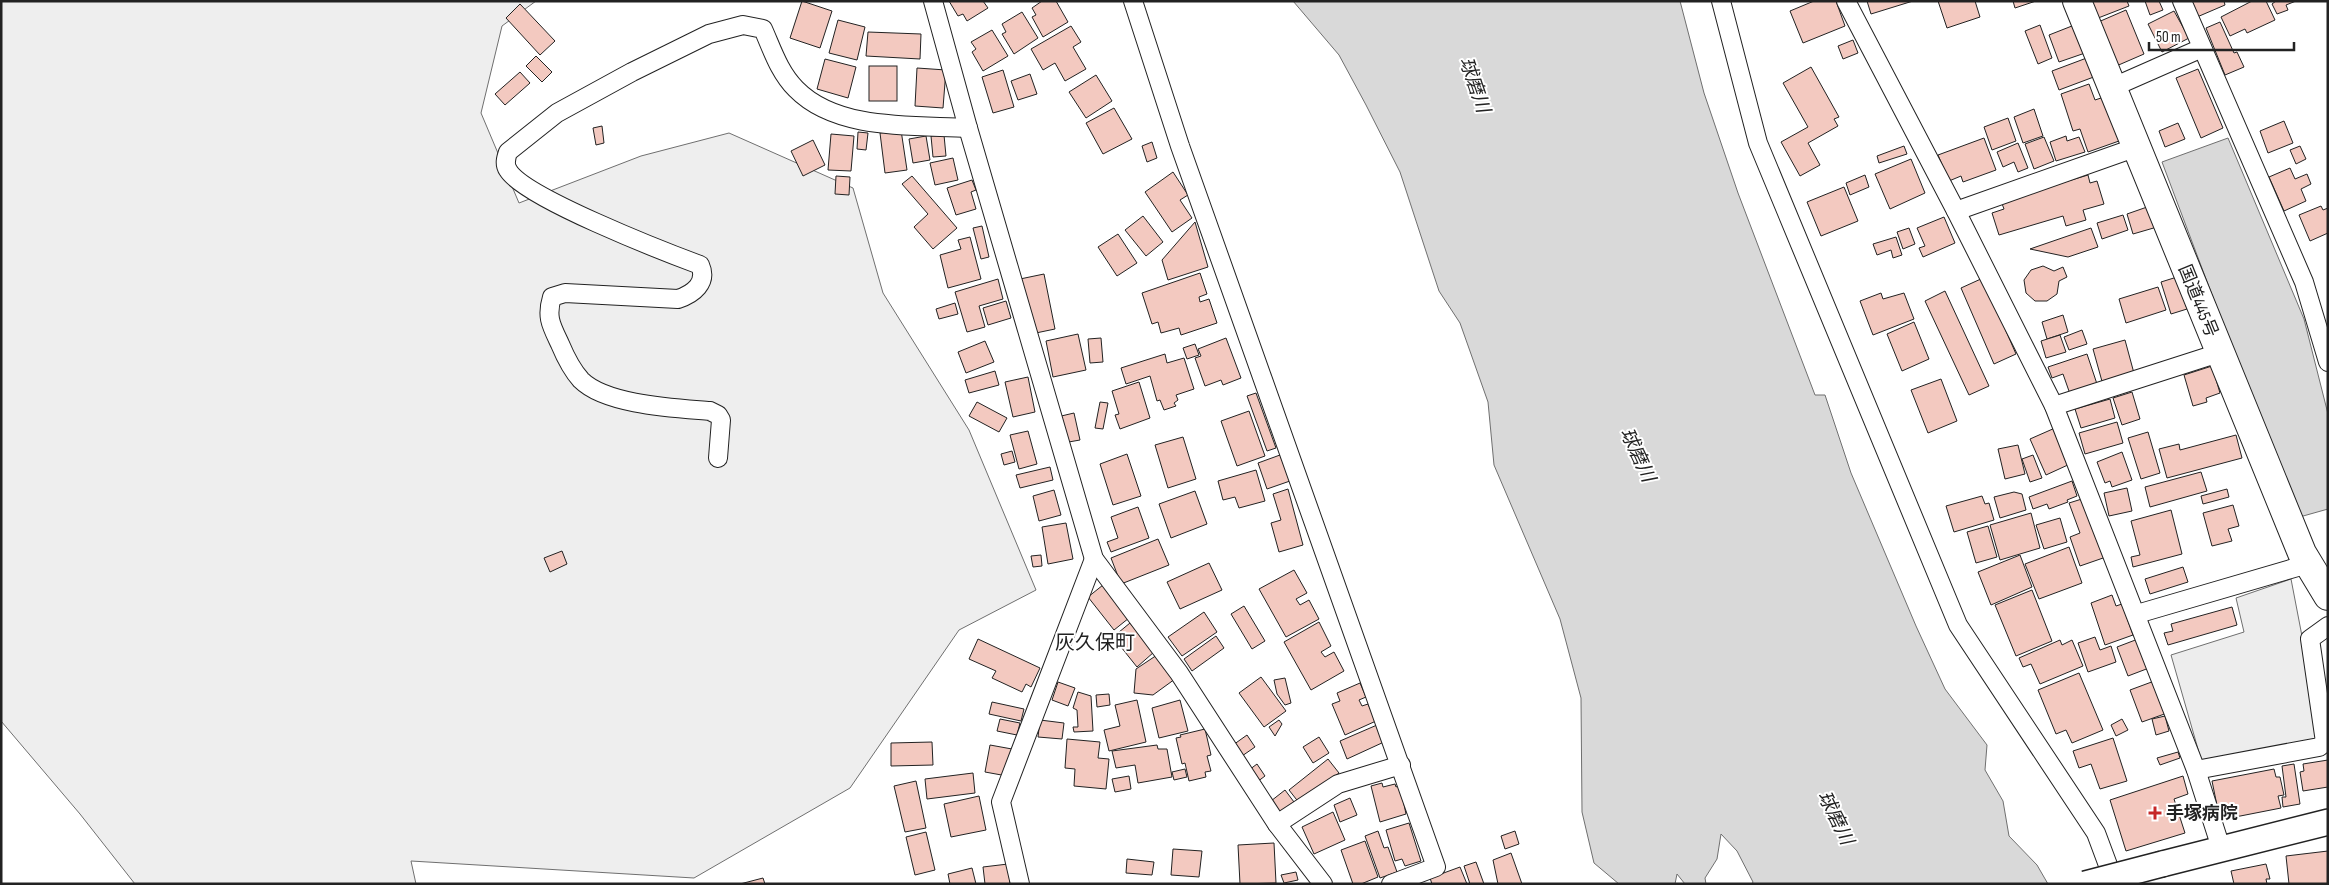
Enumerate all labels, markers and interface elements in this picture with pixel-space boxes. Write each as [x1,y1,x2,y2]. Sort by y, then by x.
scale bar [2149,20,2294,52]
text: 50 m [2156,28,2181,47]
water label: 球磨川 [1454,54,1495,118]
street label: 国道445号 [2174,262,2222,340]
water label: 球磨川 [1615,424,1660,487]
district label: 灰久保町 [1055,631,1135,655]
water label: 球磨川 [1812,787,1859,850]
place label: 手塚病院 [2166,803,2238,824]
marker: 手塚病院 [2148,806,2162,820]

